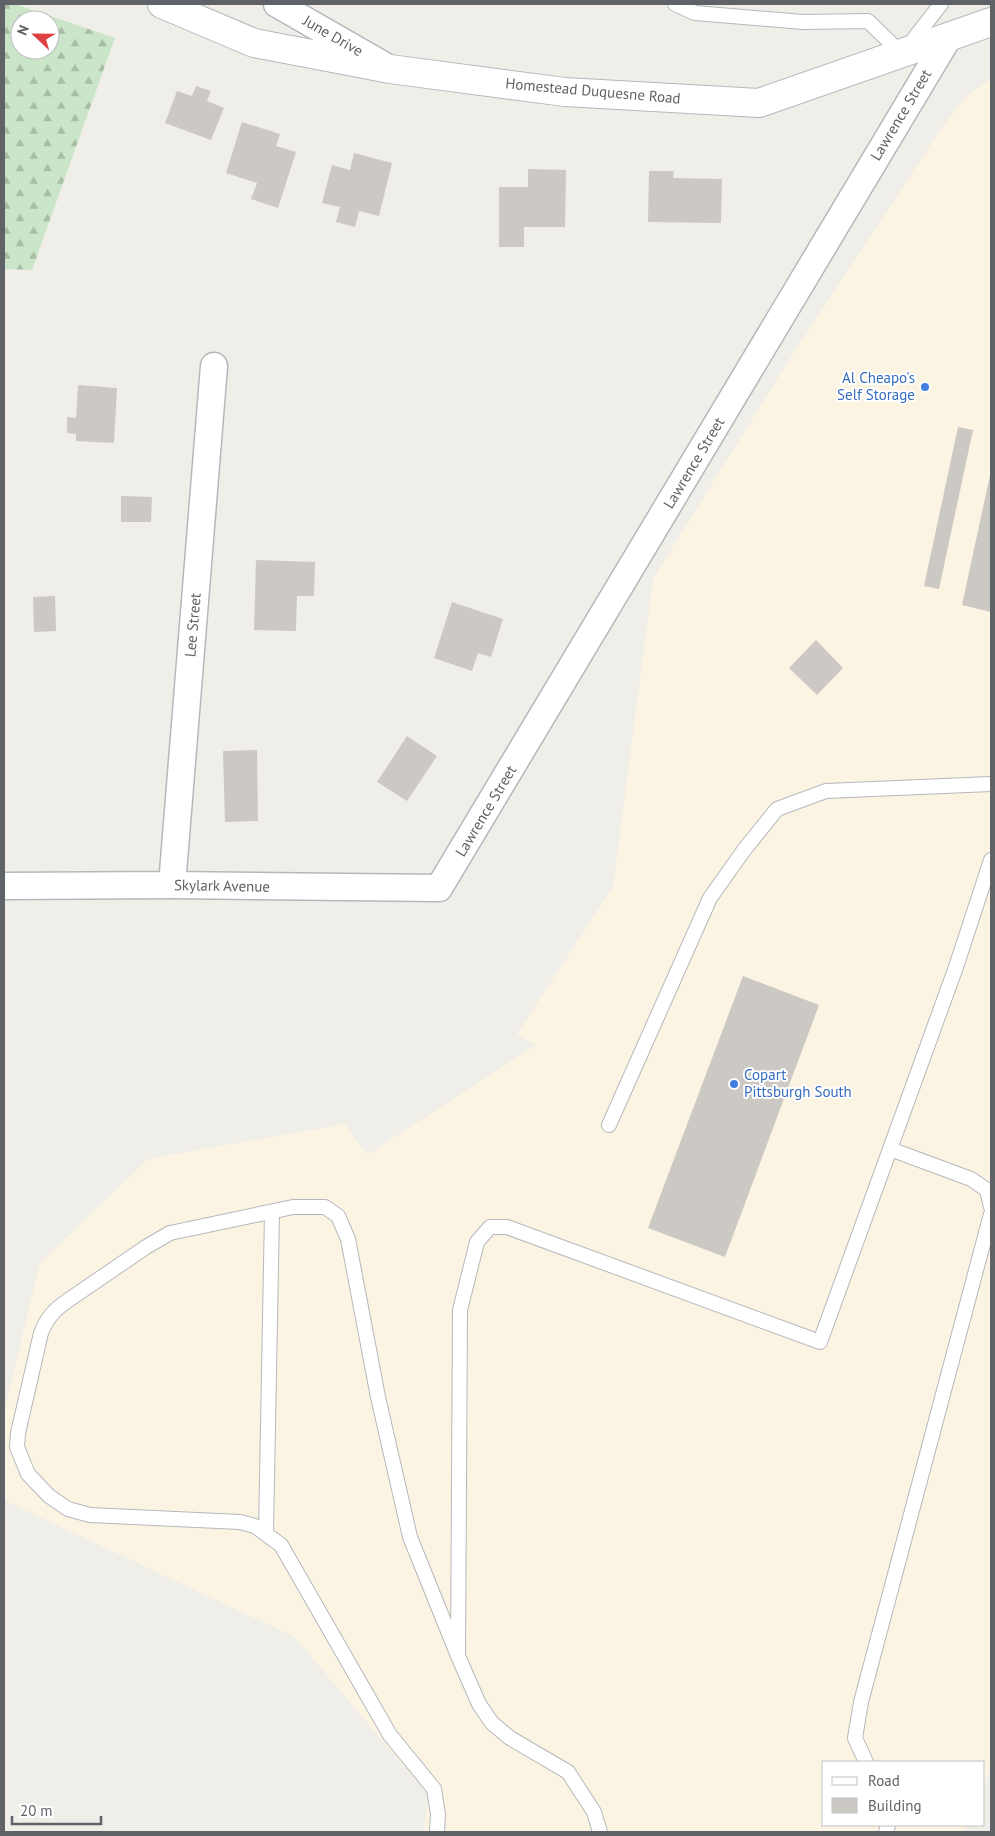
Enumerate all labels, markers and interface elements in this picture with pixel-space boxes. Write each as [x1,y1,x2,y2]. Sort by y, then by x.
north arrow [10,10,60,60]
street label: June Drive [299,10,367,60]
text: N [13,22,33,38]
street label: Lawrence Street [866,66,935,164]
street label: Homestead Duquesne Road [505,73,681,108]
place label: Al Cheapo's Self Storage [837,368,915,404]
marker: Al Cheapo's Self Storage [919,381,931,393]
street label: Lawrence Street [659,414,728,512]
street label: Lee Street [180,592,205,658]
street label: Lawrence Street [451,762,520,860]
street label: Skylark Avenue [174,875,270,896]
place label: Copart Pittsburgh South [744,1065,852,1101]
marker: Copart Pittsburgh South [728,1078,740,1090]
legend [822,1761,985,1826]
text: Road [868,1771,900,1790]
scale bar [12,1794,101,1826]
text: Building [868,1796,922,1815]
text: 20 m [20,1801,53,1820]

